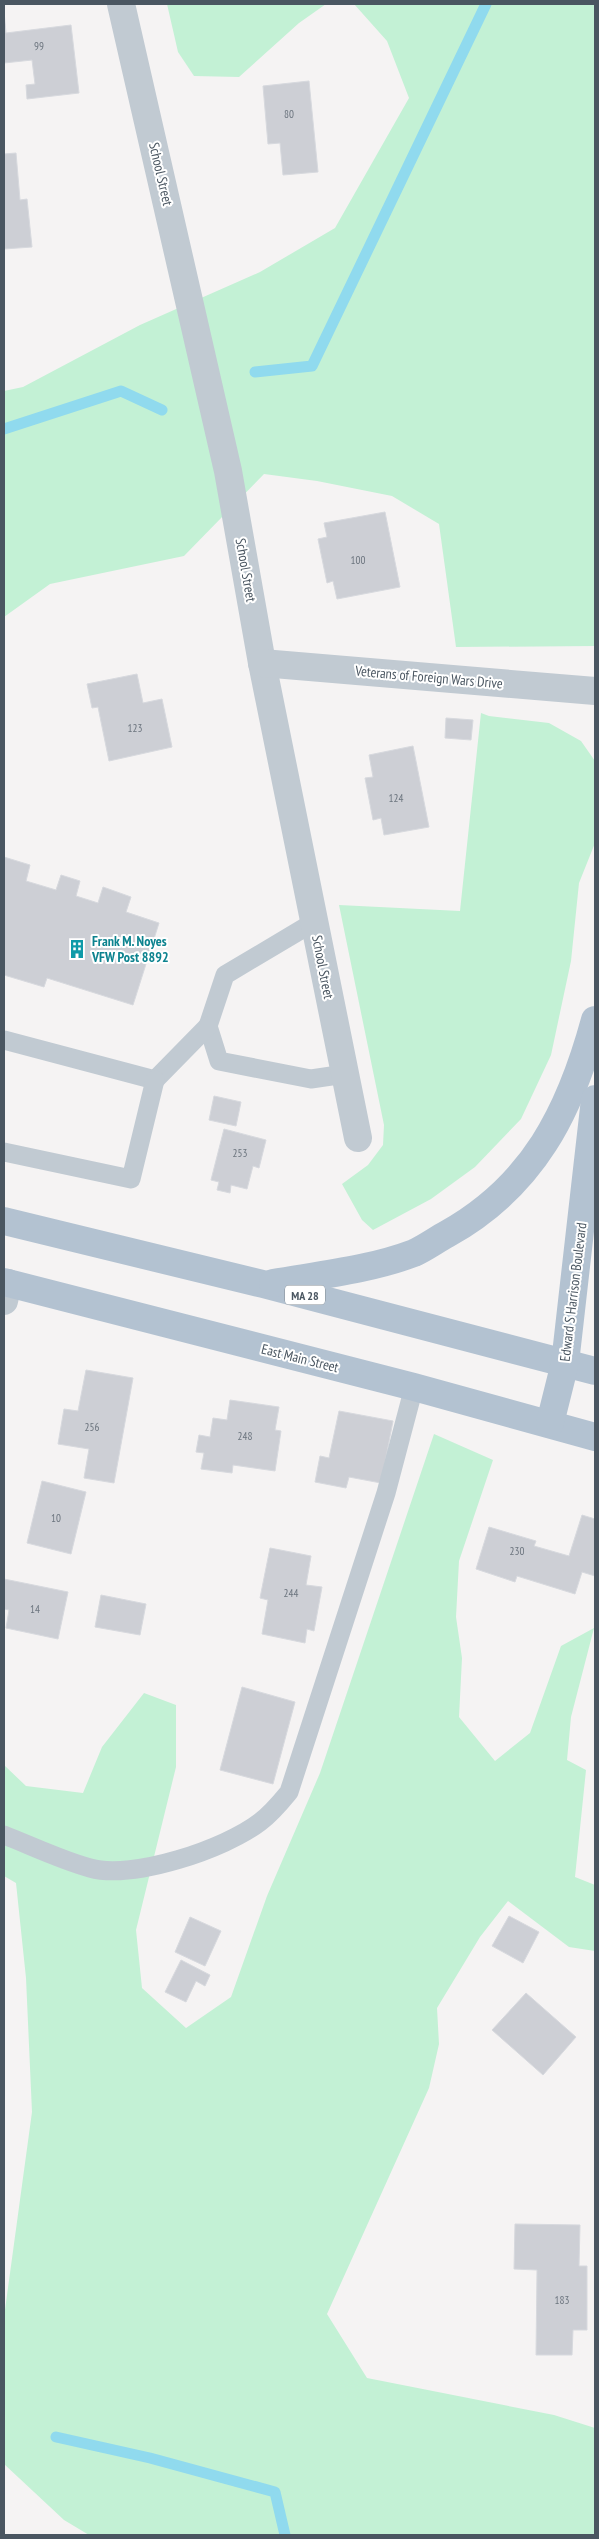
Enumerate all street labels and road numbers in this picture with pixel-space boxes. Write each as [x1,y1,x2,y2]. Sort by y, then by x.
street label: School Street [145,141,177,208]
street label: School Street [232,537,260,603]
street label: Veterans of Foreign Wars Drive [354,662,504,692]
street label: School Street [308,934,338,1000]
street label: Edward S Harrison Boulevard [556,1221,590,1363]
road number: MA 28 [285,1286,325,1304]
street label: East Main Street [260,1340,341,1376]

